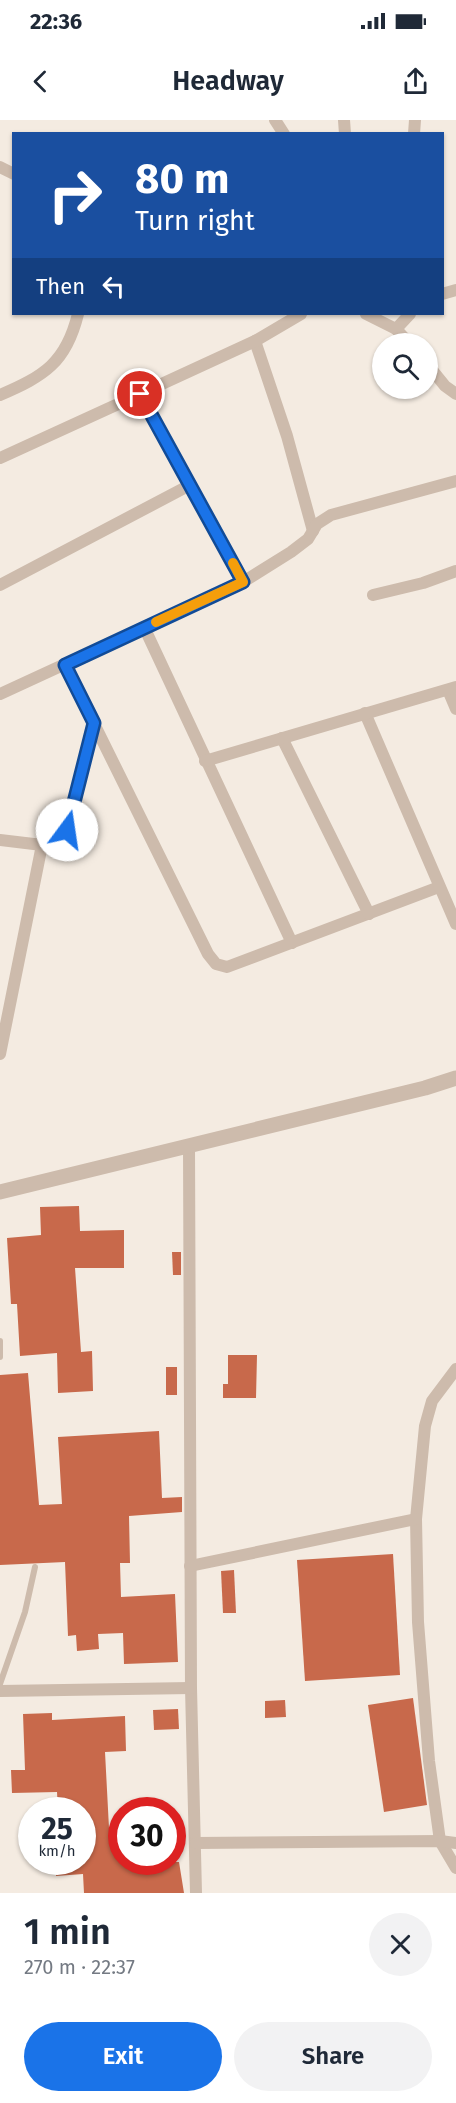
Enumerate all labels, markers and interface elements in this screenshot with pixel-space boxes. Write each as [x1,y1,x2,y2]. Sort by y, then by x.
text: 22:36 [30,8,82,35]
icon: back [24,65,57,98]
text: Headway [172,65,284,97]
icon: share [399,65,432,98]
text: 80 m [135,154,229,204]
icon: right [36,156,114,234]
text: Turn right [135,205,255,237]
icon: left [97,270,130,303]
text: Then [36,273,85,300]
map controls [372,333,438,399]
button: search [372,333,438,399]
pin [114,368,165,419]
icon: arrive [123,377,156,410]
position arrow [35,798,99,862]
speed limit sign: 30 [108,1797,186,1875]
text: 25 [41,1811,73,1847]
text: km/h [38,1842,76,1860]
text: 1 min [24,1910,111,1954]
button: close [369,1913,432,1976]
text: 270 m · 22:37 [24,1955,135,1979]
button: Exit [24,2022,222,2091]
button: Share [234,2022,432,2091]

